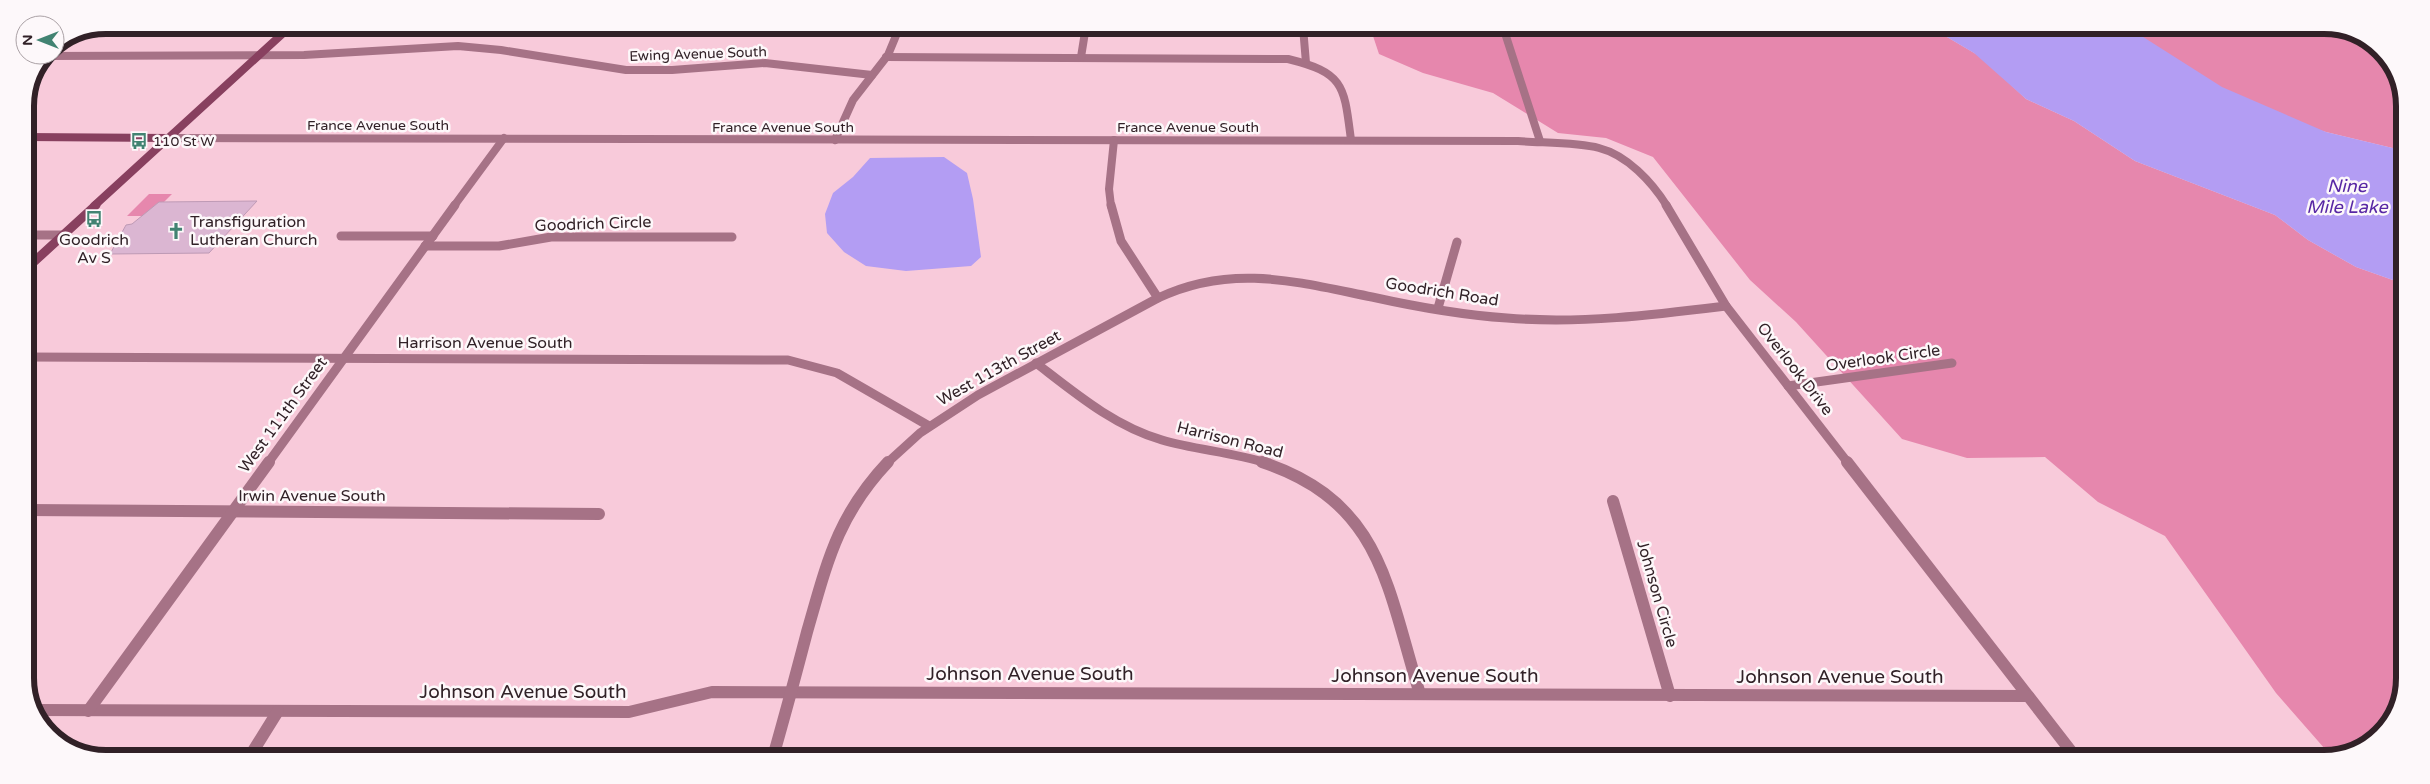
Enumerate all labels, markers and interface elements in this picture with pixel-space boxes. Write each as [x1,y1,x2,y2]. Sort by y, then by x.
north arrow [15,15,65,65]
text: N [19,34,36,46]
street label: Ewing Avenue South [629,43,767,65]
street label: France Avenue South [307,117,449,134]
street label: France Avenue South [712,119,854,136]
street label: France Avenue South [1117,119,1259,136]
bus stop icon: 110 St W [129,131,149,151]
place label: 110 St W [153,133,214,150]
water label: Nine Mile Lake [2306,175,2388,218]
bus stop icon: Goodrich Av S [84,209,104,229]
place label: Transfiguration Lutheran Church [190,212,318,250]
street label: Goodrich Circle [534,212,652,236]
church icon: Transfiguration Lutheran Church [166,221,186,241]
place label: Goodrich Av S [59,230,129,268]
street label: Goodrich Road [1384,273,1500,311]
street label: Overlook Drive [1753,319,1837,419]
street label: West 113th Street [934,326,1064,410]
street label: Harrison Avenue South [397,333,573,353]
street label: Overlook Circle [1824,340,1942,376]
street label: West 111th Street [234,353,332,477]
street label: Harrison Road [1175,417,1285,463]
street label: Irwin Avenue South [238,486,386,506]
street label: Johnson Circle [1632,538,1682,650]
street label: Johnson Avenue South [926,663,1134,685]
street label: Johnson Avenue South [1331,665,1539,687]
street label: Johnson Avenue South [1736,666,1944,688]
street label: Johnson Avenue South [419,681,627,703]

